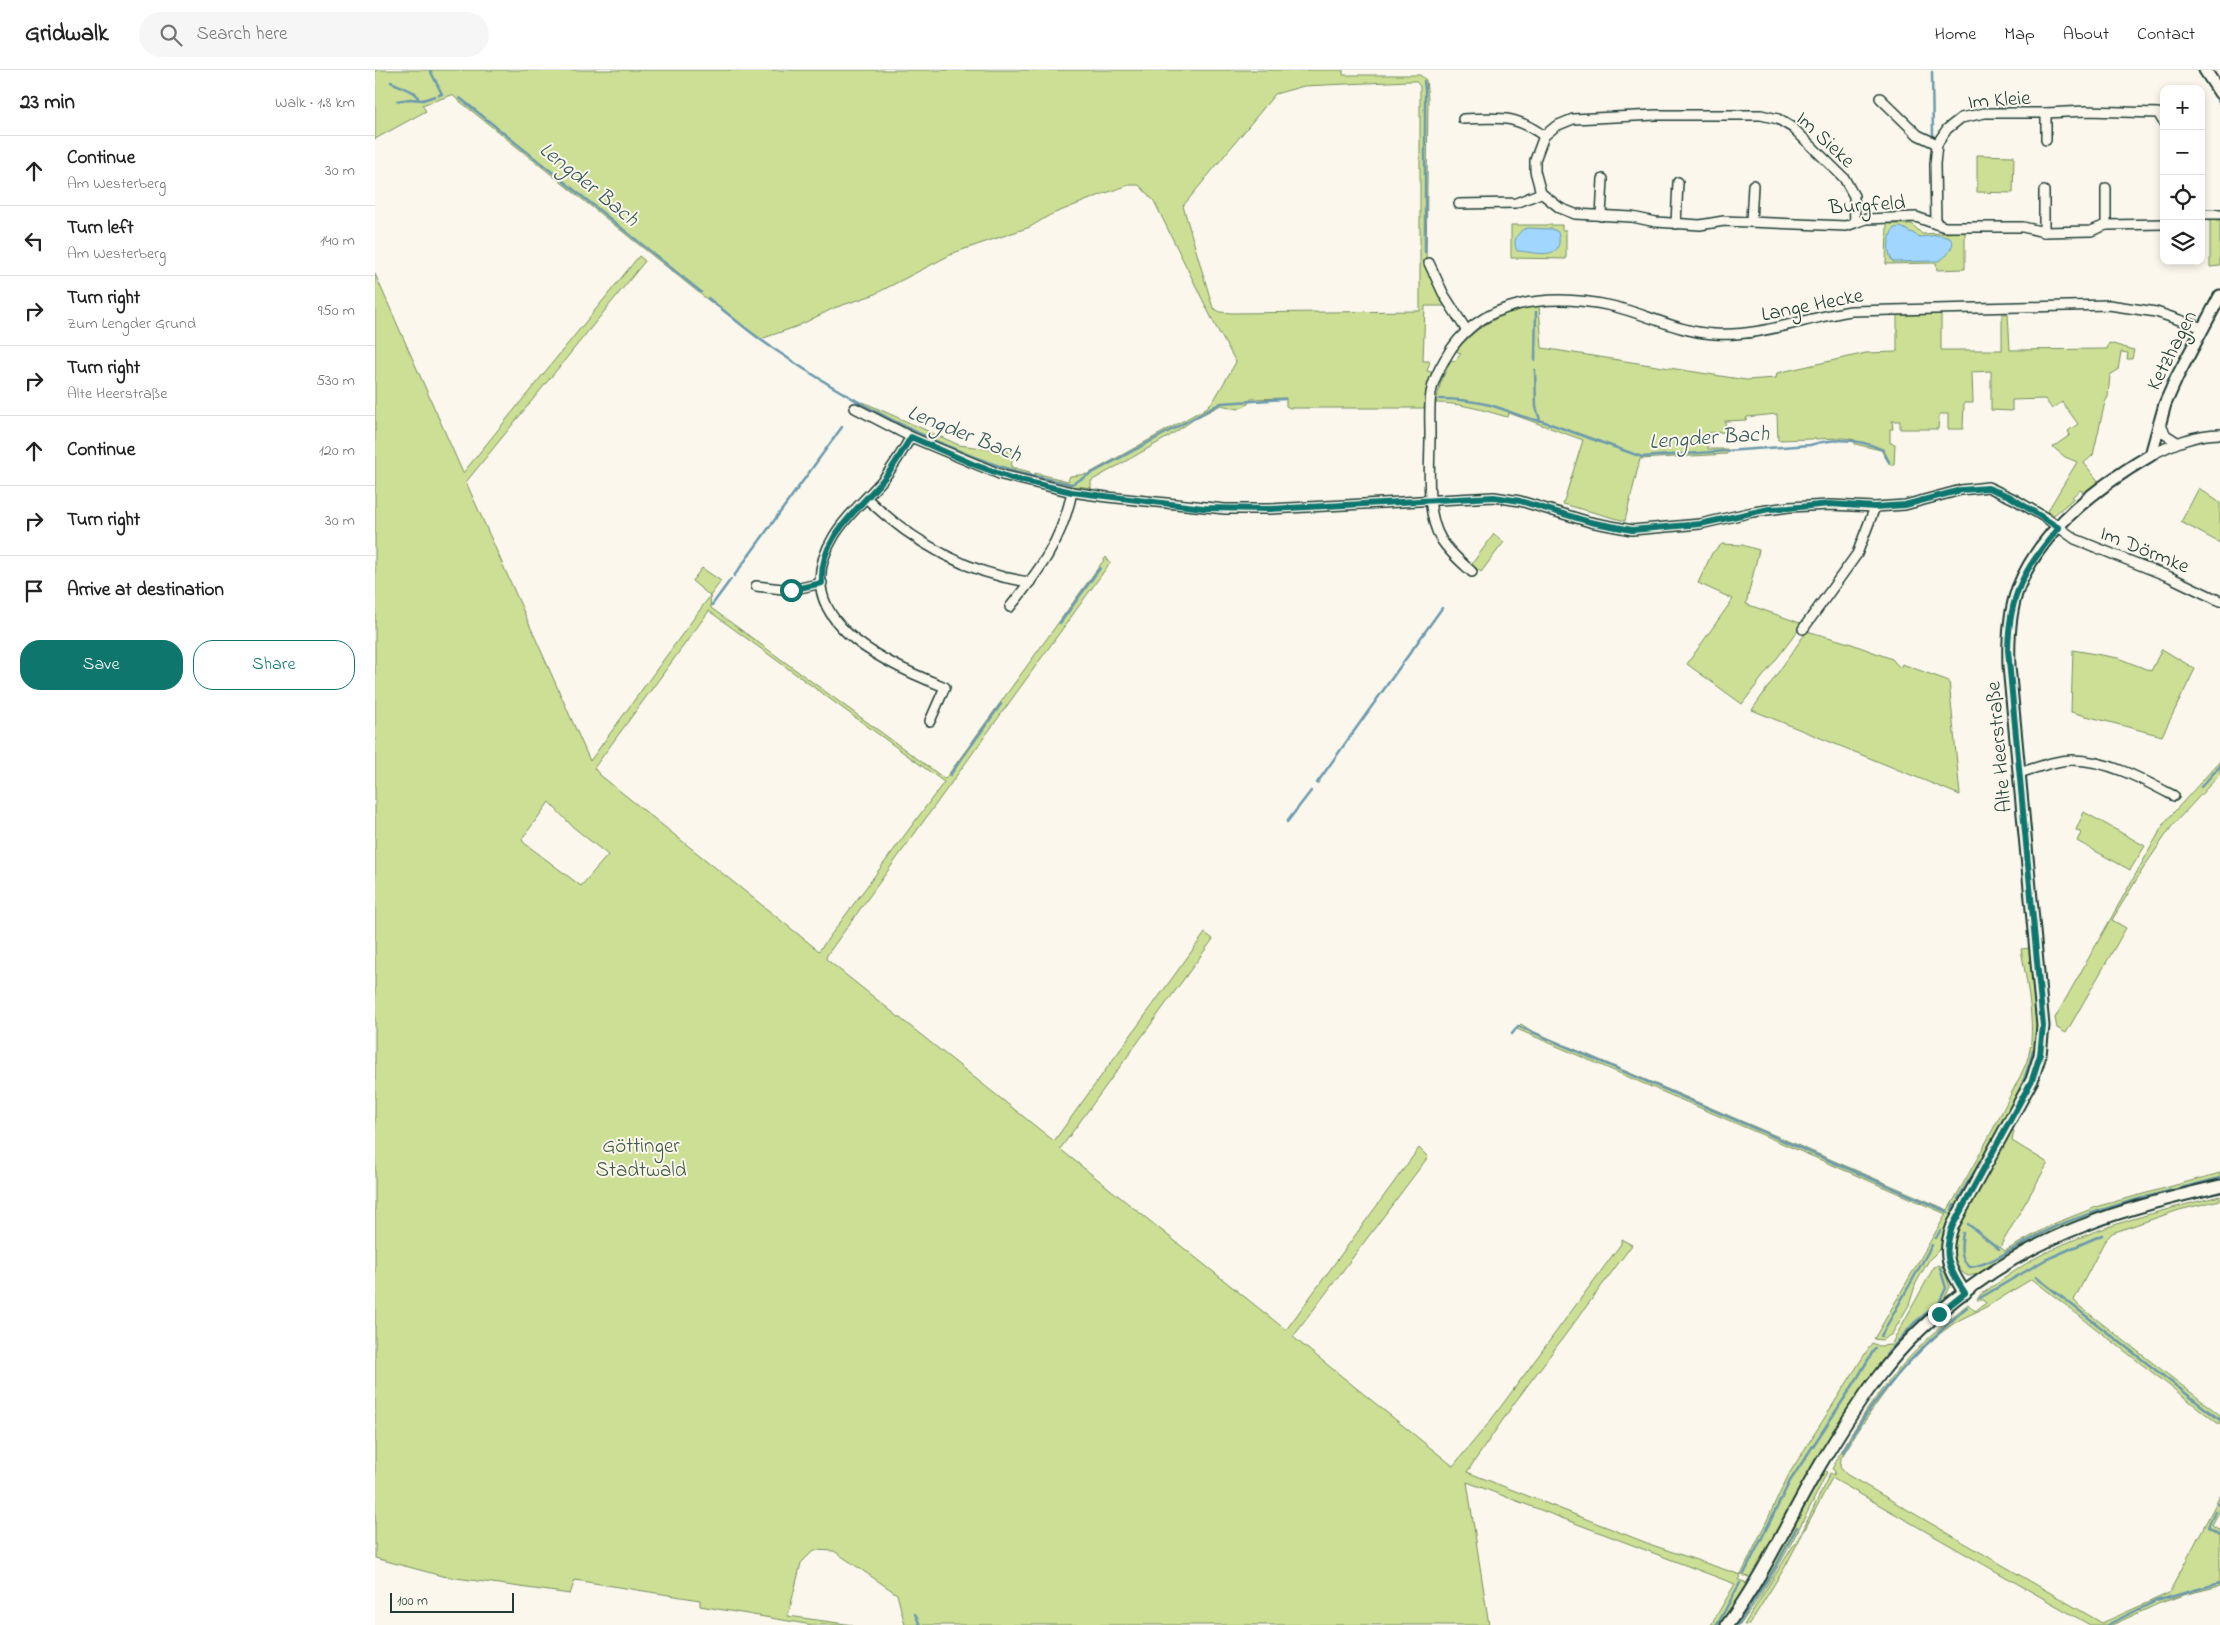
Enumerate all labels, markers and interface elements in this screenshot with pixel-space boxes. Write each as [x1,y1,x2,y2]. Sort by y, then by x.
search box [139,12,489,57]
text: Gridwalk [25,17,109,52]
icon: search [157,21,185,49]
text: Search here [197,21,288,48]
text: Home [1935,22,1976,48]
text: Map [2004,22,2035,48]
text: About [2063,22,2109,48]
text: Contact [2137,22,2195,48]
street label: Im Kleie [1967,84,2032,118]
map controls [2160,85,2205,265]
button: + [2160,85,2205,130]
text: 23 min [20,88,75,118]
text: Walk · 1.8 km [275,91,355,115]
street label: Im Sieke [1788,105,1862,176]
button: − [2160,130,2205,175]
water label: Lengder Bach [531,135,645,236]
text: Continue [67,145,135,172]
icon: ahead [20,157,48,185]
text: 30 m [325,159,355,183]
text: Am Westerberg [67,172,166,196]
button: locate [2160,175,2205,220]
street label: Burgfeld [1827,188,1907,226]
text: Turn left [67,215,134,242]
button: layers [2160,220,2205,265]
icon: left [20,227,48,255]
text: 140 m [320,229,355,253]
text: Am Westerberg [67,242,166,266]
street label: Lange Hecke [1759,281,1867,332]
text: Turn right [67,285,140,312]
icon: right [20,297,48,325]
text: 950 m [318,299,355,323]
street label: Ketzhagen [2140,306,2207,397]
text: Zum Lengder Grund [67,312,196,336]
text: Turn right [67,355,140,382]
icon: right [20,367,48,395]
text: 530 m [316,369,355,393]
text: Alte Heerstraße [67,382,167,406]
water label: Lengder Bach [902,397,1026,472]
water label: Lengder Bach [1648,419,1771,459]
icon: ahead [20,437,48,465]
text: Continue [67,437,135,464]
text: 120 m [319,439,355,463]
icon: right [20,507,48,535]
text: Turn right [67,507,140,534]
text: 30 m [325,509,355,533]
street label: Im Dörmke [2095,519,2194,583]
icon: arrive [20,577,48,605]
text: Arrive at destination [67,577,224,604]
route start [780,579,803,602]
button: Save [20,640,183,690]
button: Share [193,640,355,690]
street label: Alte Heerstraße [1979,679,2021,814]
park label: Göttinger Stadtwald [595,1132,687,1186]
route end [1928,1303,1951,1326]
scale bar [390,1590,514,1613]
text: 100 m [397,1591,428,1612]

